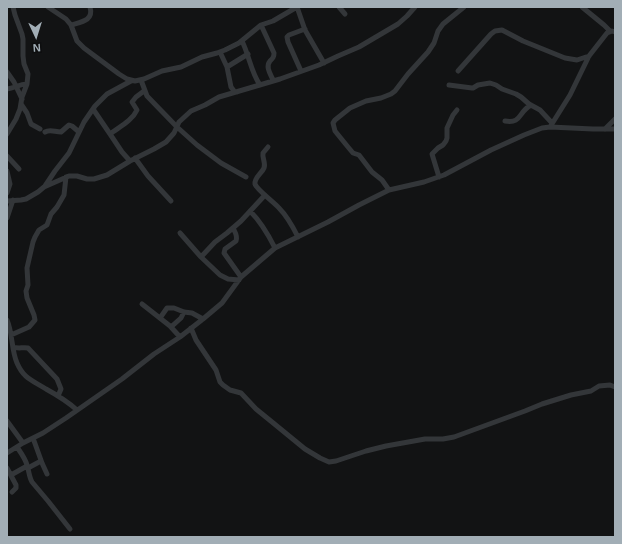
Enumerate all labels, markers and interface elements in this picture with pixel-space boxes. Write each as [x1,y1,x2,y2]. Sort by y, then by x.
north arrow [16,16,56,56]
text: N [32,42,41,54]

